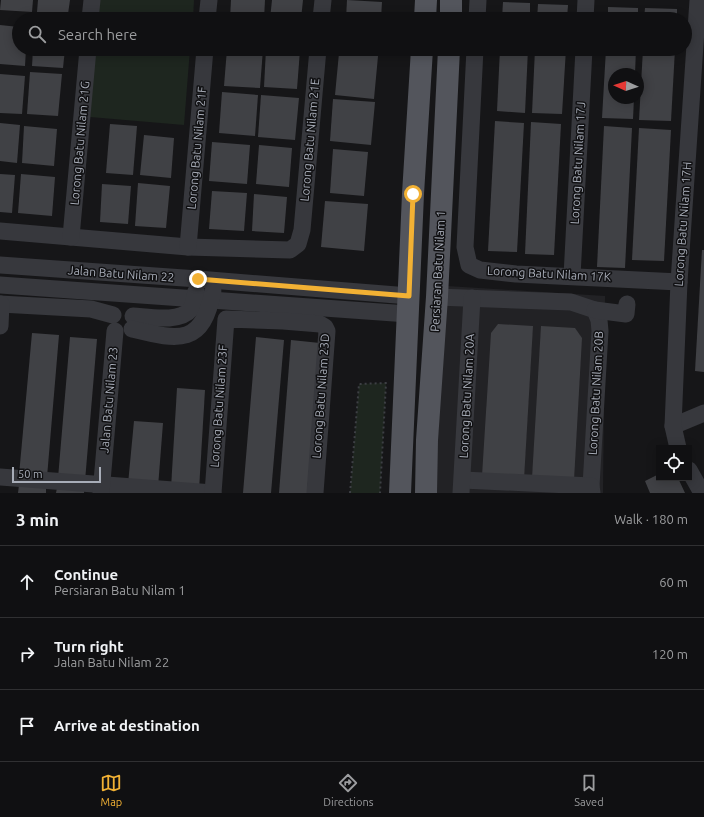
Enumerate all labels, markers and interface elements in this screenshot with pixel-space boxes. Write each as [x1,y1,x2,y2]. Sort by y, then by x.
search box [12,12,692,56]
icon: search [26,23,48,45]
text: Search here [58,26,137,43]
north arrow [608,68,644,104]
street label: Lorong Batu Nilam 21E [298,78,321,202]
street label: Lorong Batu Nilam 21G [68,80,91,206]
street label: Lorong Batu Nilam 21F [185,86,208,210]
street label: Lorong Batu Nilam 17J [568,101,587,225]
street label: Lorong Batu Nilam 17H [672,161,693,287]
route start [404,185,422,203]
street label: Persiaran Batu Nilam 1 [428,210,447,332]
street label: Jalan Batu Nilam 22 [67,263,175,284]
street label: Lorong Batu Nilam 17K [487,264,612,283]
route end [189,270,207,288]
street label: Lorong Batu Nilam 20B [586,331,605,455]
street label: Lorong Batu Nilam 23D [310,333,331,459]
street label: Lorong Batu Nilam 20A [457,333,476,459]
street label: Lorong Batu Nilam 23F [208,344,229,468]
street label: Jalan Batu Nilam 23 [97,346,120,454]
map controls [656,445,692,481]
button: locate [656,445,692,481]
scale bar [12,465,101,484]
text: 50 m [18,468,42,480]
text: 3 min [16,510,59,529]
text: Walk · 180 m [614,512,688,526]
text: Continue [54,566,118,583]
icon: ahead [16,571,38,593]
text: 60 m [659,575,688,589]
text: Persiaran Batu Nilam 1 [54,583,186,597]
text: Turn right [54,638,124,655]
icon: right [16,643,38,665]
text: 120 m [652,647,688,661]
text: Jalan Batu Nilam 22 [54,655,169,669]
icon: arrive [16,715,38,737]
text: Arrive at destination [54,717,200,734]
tab: Map [100,772,122,808]
tab: Directions [323,772,374,808]
tab: Saved [574,772,604,808]

